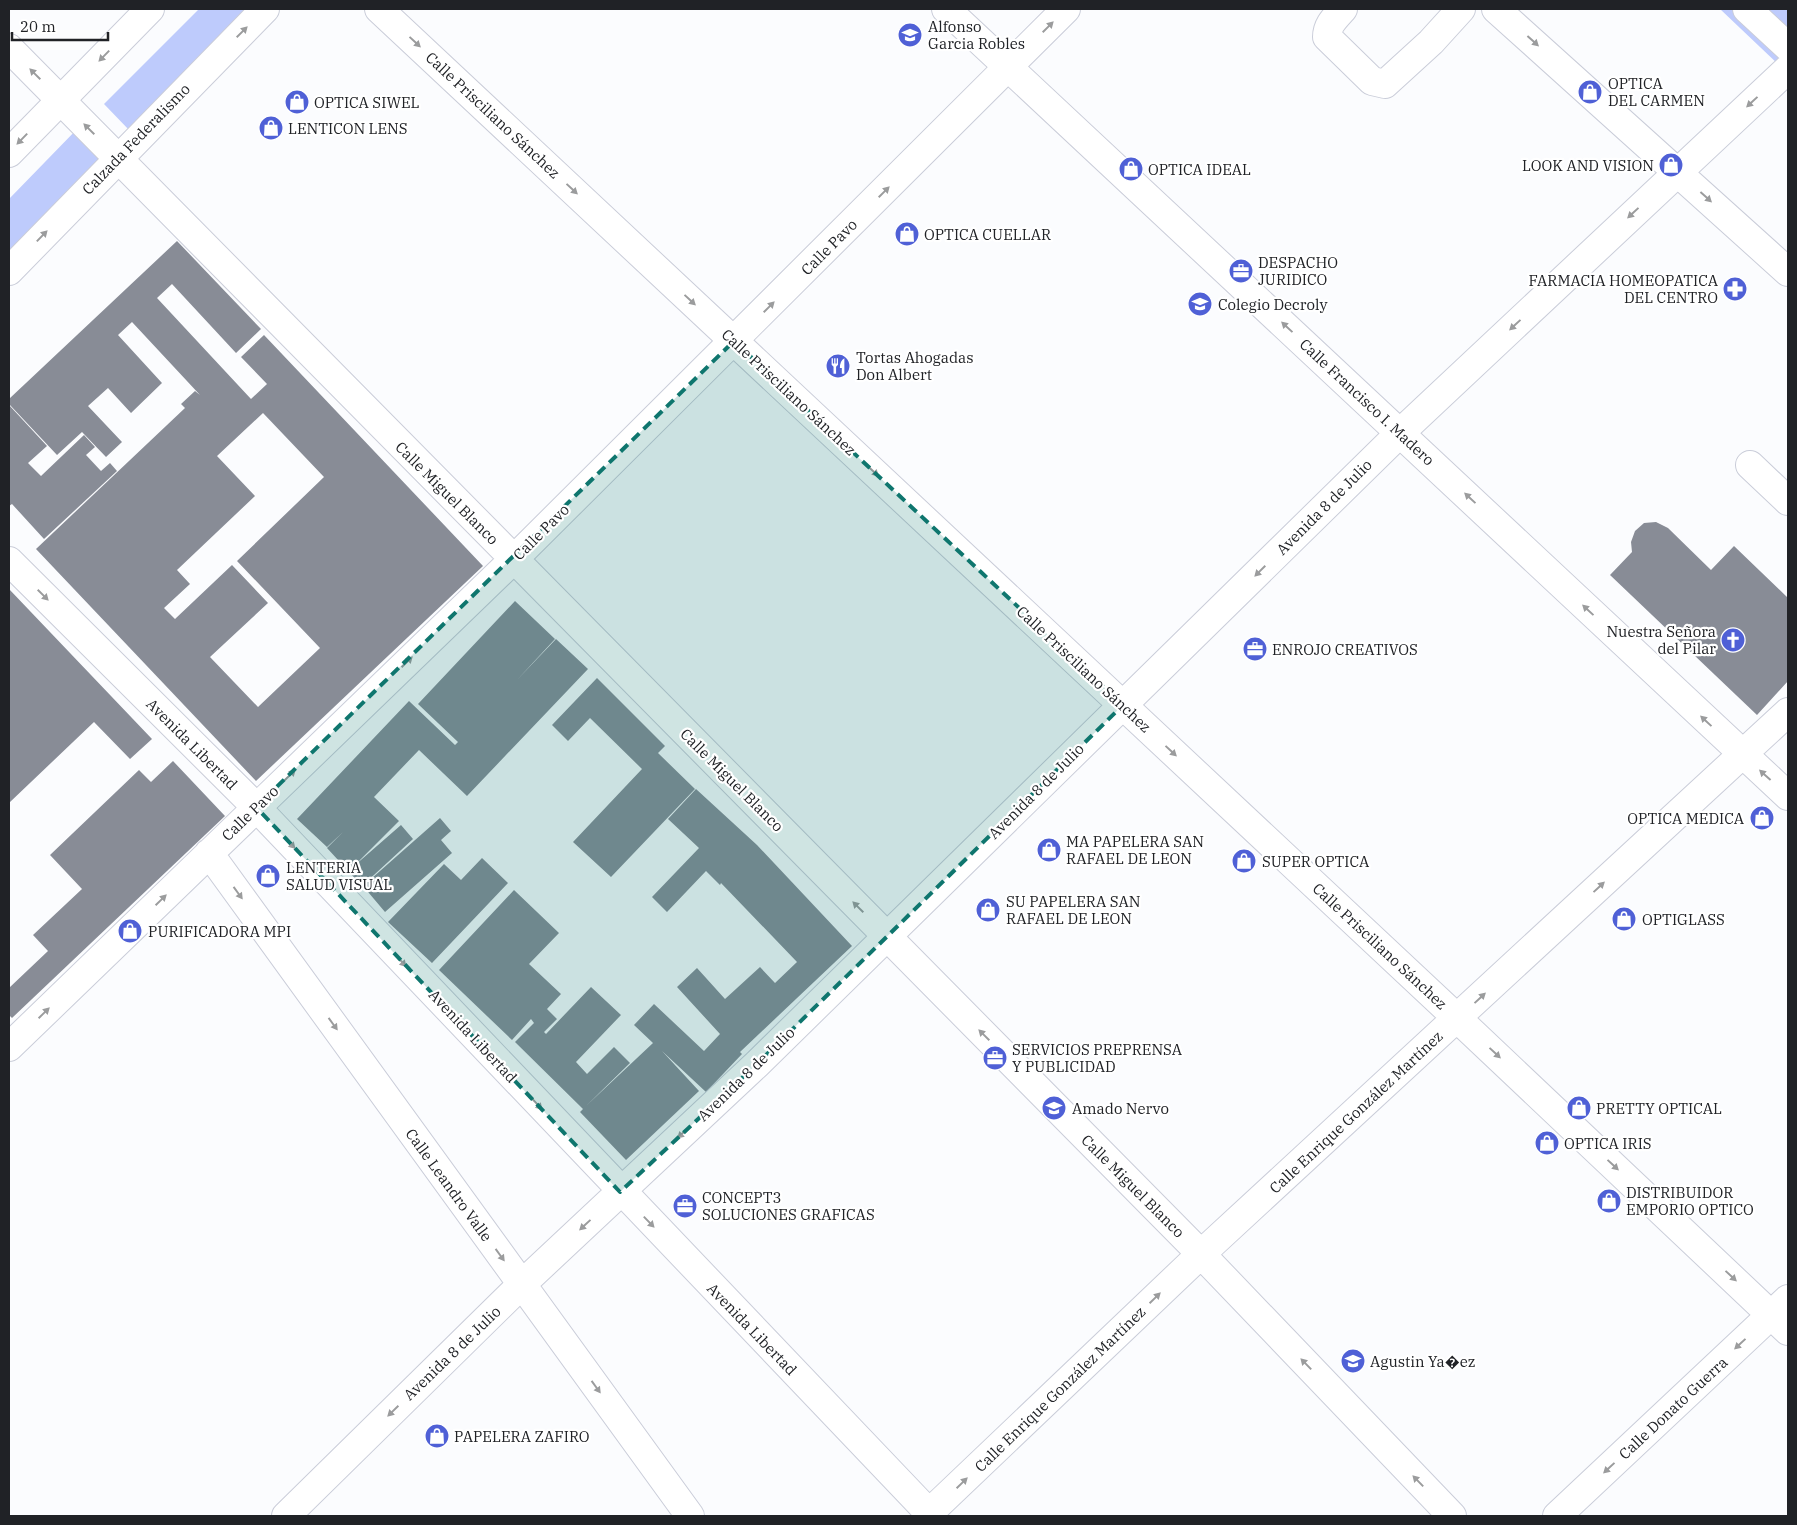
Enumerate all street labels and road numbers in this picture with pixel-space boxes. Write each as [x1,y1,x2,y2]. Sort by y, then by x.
street label: Calle Prisciliano Sánchez [422,48,564,182]
street label: Calzada Federalismo [78,79,194,199]
street label: Calle Pavo [797,215,861,279]
street label: Calle Prisciliano Sánchez [718,325,860,459]
street label: Calle Francisco I. Madero [1296,335,1438,469]
street label: Calle Miguel Blanco [392,438,502,548]
street label: Avenida 8 de Julio [1272,455,1376,559]
street label: Calle Pavo [509,500,573,564]
street label: Calle Prisciliano Sánchez [1013,602,1155,736]
street label: Avenida Libertad [142,694,242,794]
street label: Calle Miguel Blanco [677,725,787,835]
street label: Avenida 8 de Julio [984,739,1088,843]
street label: Calle Pavo [218,781,282,845]
street label: Calle Prisciliano Sánchez [1309,879,1451,1013]
street label: Avenida Libertad [425,985,521,1087]
street label: Avenida 8 de Julio [693,1023,799,1125]
street label: Calle Enrique González Martínez [1265,1027,1447,1197]
street label: Calle Leandro Valle [402,1125,496,1245]
street label: Calle Miguel Blanco [1078,1131,1188,1241]
street label: Avenida Libertad [703,1279,801,1379]
street label: Avenida 8 de Julio [399,1302,505,1404]
street label: Calle Enrique González Martínez [971,1302,1149,1476]
street label: Calle Donato Guerra [1615,1353,1731,1463]

